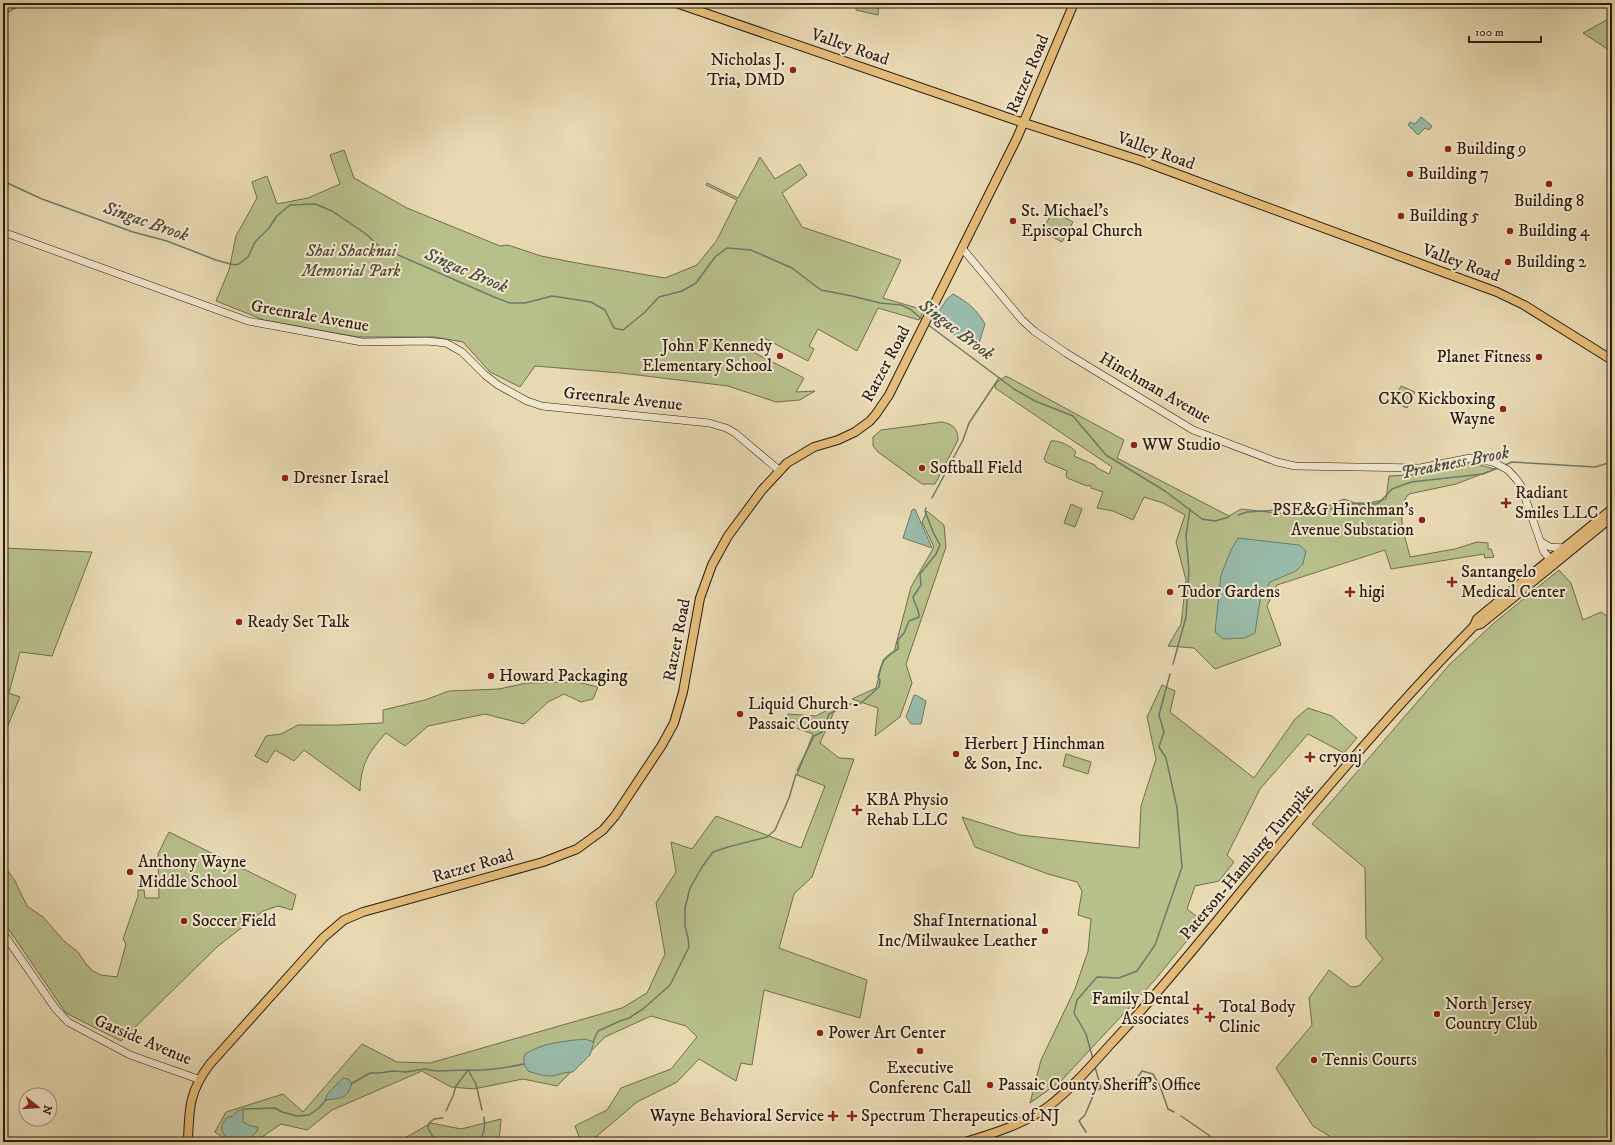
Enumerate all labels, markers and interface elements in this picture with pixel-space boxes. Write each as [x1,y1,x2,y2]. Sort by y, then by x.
scale bar [1469,18,1541,44]
street label: Valley Road [807,23,892,71]
text: 100 m [1475,25,1504,40]
street label: Ratzer Road [1002,31,1055,117]
place label: Nicholas J. Tria, DMD [707,49,785,91]
marker: Nicholas J. Tria, DMD [788,65,798,75]
street label: Valley Road [1113,126,1198,175]
place label: Building 9 [1456,138,1527,160]
marker: Building 9 [1443,144,1453,154]
place label: Building 7 [1418,163,1489,185]
marker: Building 7 [1405,169,1415,179]
marker: Building 8 [1544,179,1554,189]
place label: Building 8 [1514,190,1584,212]
water label: Singac Brook [100,197,192,247]
place label: St. Michael's Episcopal Church [1021,200,1143,242]
place label: Building 5 [1409,205,1480,227]
marker: Building 5 [1396,211,1406,221]
marker: St. Michael's Episcopal Church [1008,216,1018,226]
place label: Building 4 [1518,220,1591,242]
marker: Building 4 [1505,226,1515,236]
street label: Valley Road [1418,238,1503,287]
park label: Shai Shacknai Memorial Park [301,240,401,282]
water label: Singac Brook [420,243,511,299]
place label: Building 2 [1516,251,1587,273]
marker: Building 2 [1503,257,1513,267]
water label: Singac Brook [913,294,998,366]
street label: Greenrale Avenue [249,295,371,337]
street label: Ratzer Road [857,321,916,406]
place label: John F Kennedy Elementary School [642,335,773,377]
place label: Planet Fitness [1437,346,1531,368]
street label: Hinchman Avenue [1095,347,1215,429]
marker: John F Kennedy Elementary School [775,351,785,361]
marker: Planet Fitness [1534,352,1544,362]
street label: Greenrale Avenue [562,382,684,416]
place label: CKO Kickboxing Wayne [1378,388,1496,430]
marker: CKO Kickboxing Wayne [1498,404,1508,414]
place label: WW Studio [1141,434,1220,456]
marker: WW Studio [1129,440,1139,450]
water label: Preakness Brook [1399,442,1512,484]
place label: Softball Field [930,457,1023,479]
marker: Softball Field [917,463,927,473]
place label: Dresner Israel [293,467,389,489]
marker: Dresner Israel [280,473,290,483]
place label: Radiant Smiles LLC [1515,482,1598,524]
marker: Radiant Smiles LLC [1500,497,1512,509]
place label: PSE&G Hinchman's Avenue Substation [1272,499,1414,541]
marker: PSE&G Hinchman's Avenue Substation [1417,515,1427,525]
place label: Santangelo Medical Center [1461,561,1566,603]
marker: Santangelo Medical Center [1446,576,1458,588]
place label: Tudor Gardens [1178,581,1280,603]
place label: higi [1359,581,1385,603]
marker: higi [1344,586,1356,598]
marker: Tudor Gardens [1165,587,1175,597]
street label: Ratzer Road [658,596,696,683]
place label: Ready Set Talk [247,611,350,633]
marker: Ready Set Talk [234,617,244,627]
place label: Howard Packaging [499,665,628,687]
marker: Howard Packaging [486,671,496,681]
place label: Liquid Church - Passaic County [748,693,859,735]
marker: Liquid Church - Passaic County [735,709,745,719]
place label: Herbert J Hinchman & Son, Inc. [964,733,1105,775]
place label: cryonj [1319,746,1362,768]
marker: Herbert J Hinchman & Son, Inc. [951,749,961,759]
marker: cryonj [1304,751,1316,763]
street label: Paterson-Hamburg Turnpike [1175,779,1319,945]
place label: KBA Physio Rehab LLC [866,789,948,831]
marker: KBA Physio Rehab LLC [851,804,863,816]
street label: Ratzer Road [430,844,517,888]
place label: Anthony Wayne Middle School [138,851,246,893]
marker: Anthony Wayne Middle School [125,867,135,877]
place label: Soccer Field [192,910,277,932]
place label: Shaf International Inc/Milwaukee Leather [878,910,1038,952]
marker: Soccer Field [179,916,189,926]
marker: Shaf International Inc/Milwaukee Leather [1040,926,1050,936]
place label: Family Dental Associates [1092,988,1189,1030]
place label: North Jersey Country Club [1445,993,1538,1035]
place label: Total Body Clinic [1219,996,1296,1038]
marker: Family Dental Associates [1192,1003,1204,1015]
marker: North Jersey Country Club [1432,1009,1442,1019]
street label: Garside Avenue [91,1010,195,1070]
marker: Total Body Clinic [1204,1011,1216,1023]
place label: Power Art Center [828,1022,947,1044]
marker: Power Art Center [815,1028,825,1038]
marker: Executive Conferenc Call [915,1046,925,1056]
place label: Tennis Courts [1322,1049,1417,1071]
marker: Tennis Courts [1309,1055,1319,1065]
place label: Executive Conferenc Call [869,1057,971,1099]
place label: Passaic County Sheriff's Office [998,1074,1201,1096]
marker: Passaic County Sheriff's Office [985,1080,995,1090]
north arrow [18,1087,58,1127]
text: N [39,1103,55,1116]
place label: Wayne Behavioral Service [649,1105,824,1127]
place label: Spectrum Therapeutics of NJ [861,1105,1060,1127]
marker: Wayne Behavioral Service [827,1110,839,1122]
marker: Spectrum Therapeutics of NJ [846,1110,858,1122]

